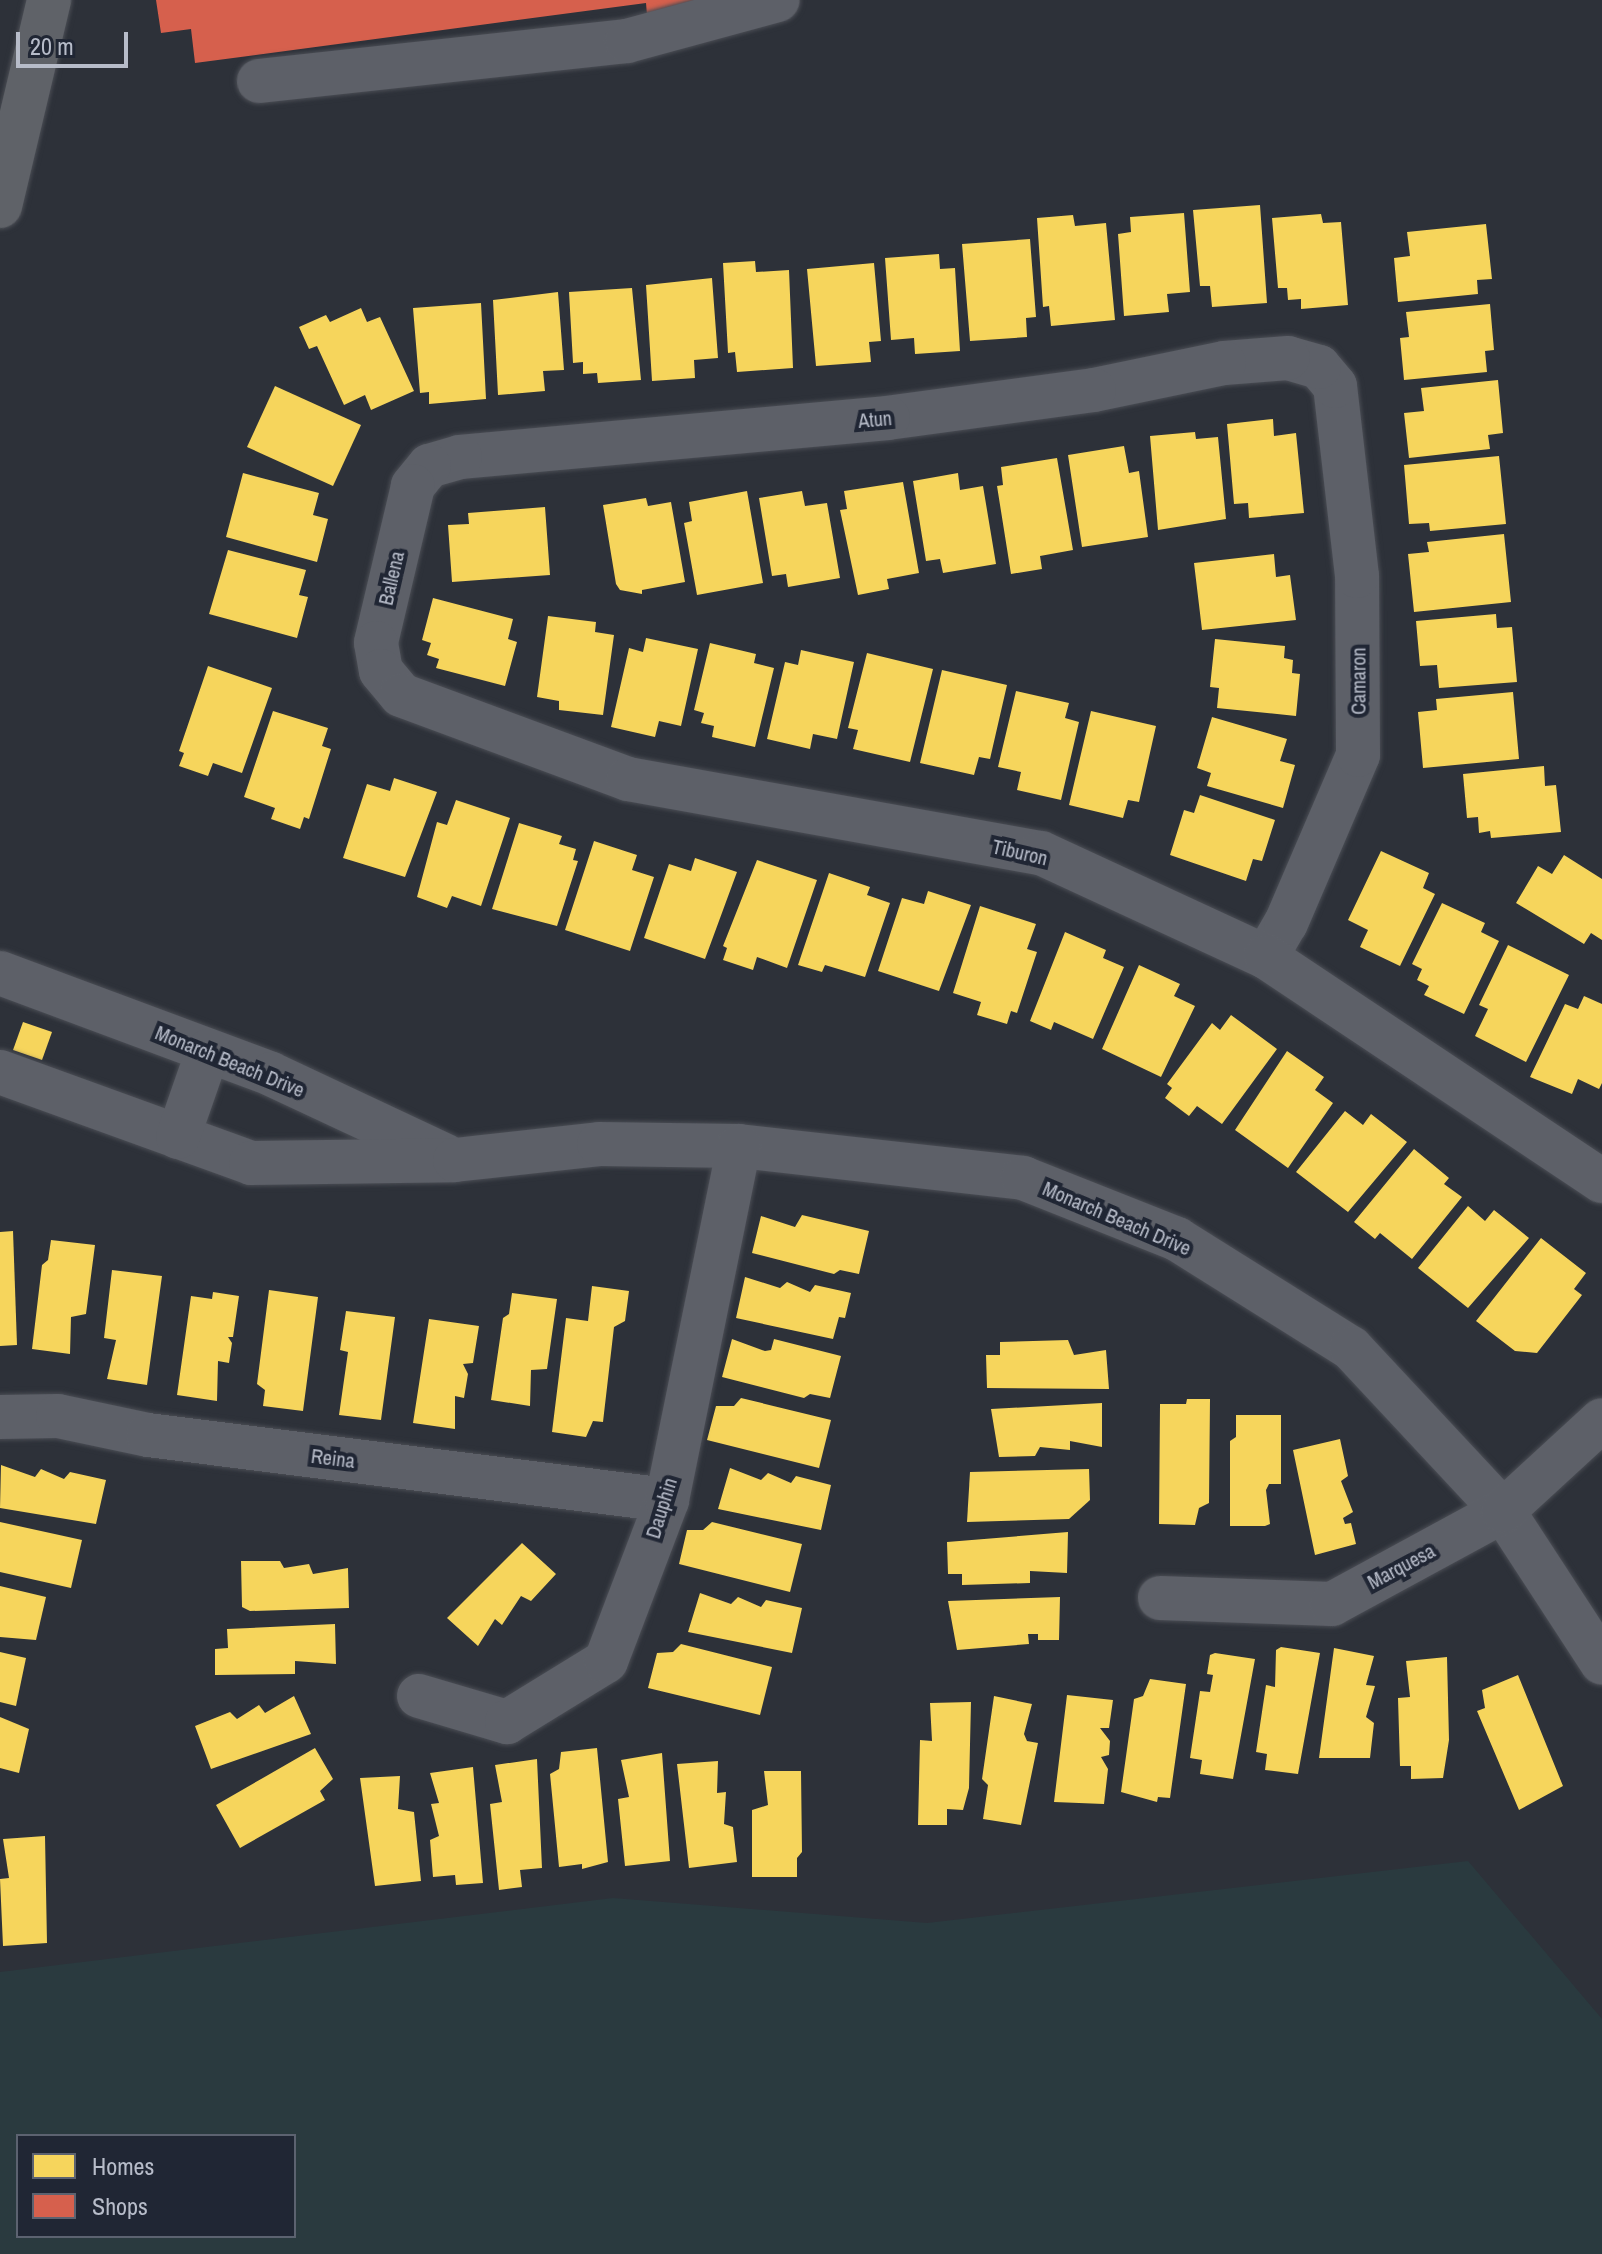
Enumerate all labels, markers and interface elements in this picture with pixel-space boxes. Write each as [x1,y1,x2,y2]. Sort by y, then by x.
scale bar [20,16,132,66]
text: 20 m [30,30,74,62]
street label: Atun [857,406,893,432]
street label: Ballena [373,549,409,607]
street label: Camaron [1346,647,1370,715]
street label: Tiburon [990,834,1050,870]
street label: Monarch Beach Drive [152,1020,308,1102]
street label: Monarch Beach Drive [1039,1176,1195,1260]
street label: Reina [310,1443,356,1473]
street label: Dauphin [640,1475,682,1541]
street label: Marquesa [1363,1538,1439,1594]
legend [16,2134,296,2238]
text: Homes [92,2150,154,2182]
text: Shops [92,2190,148,2222]

